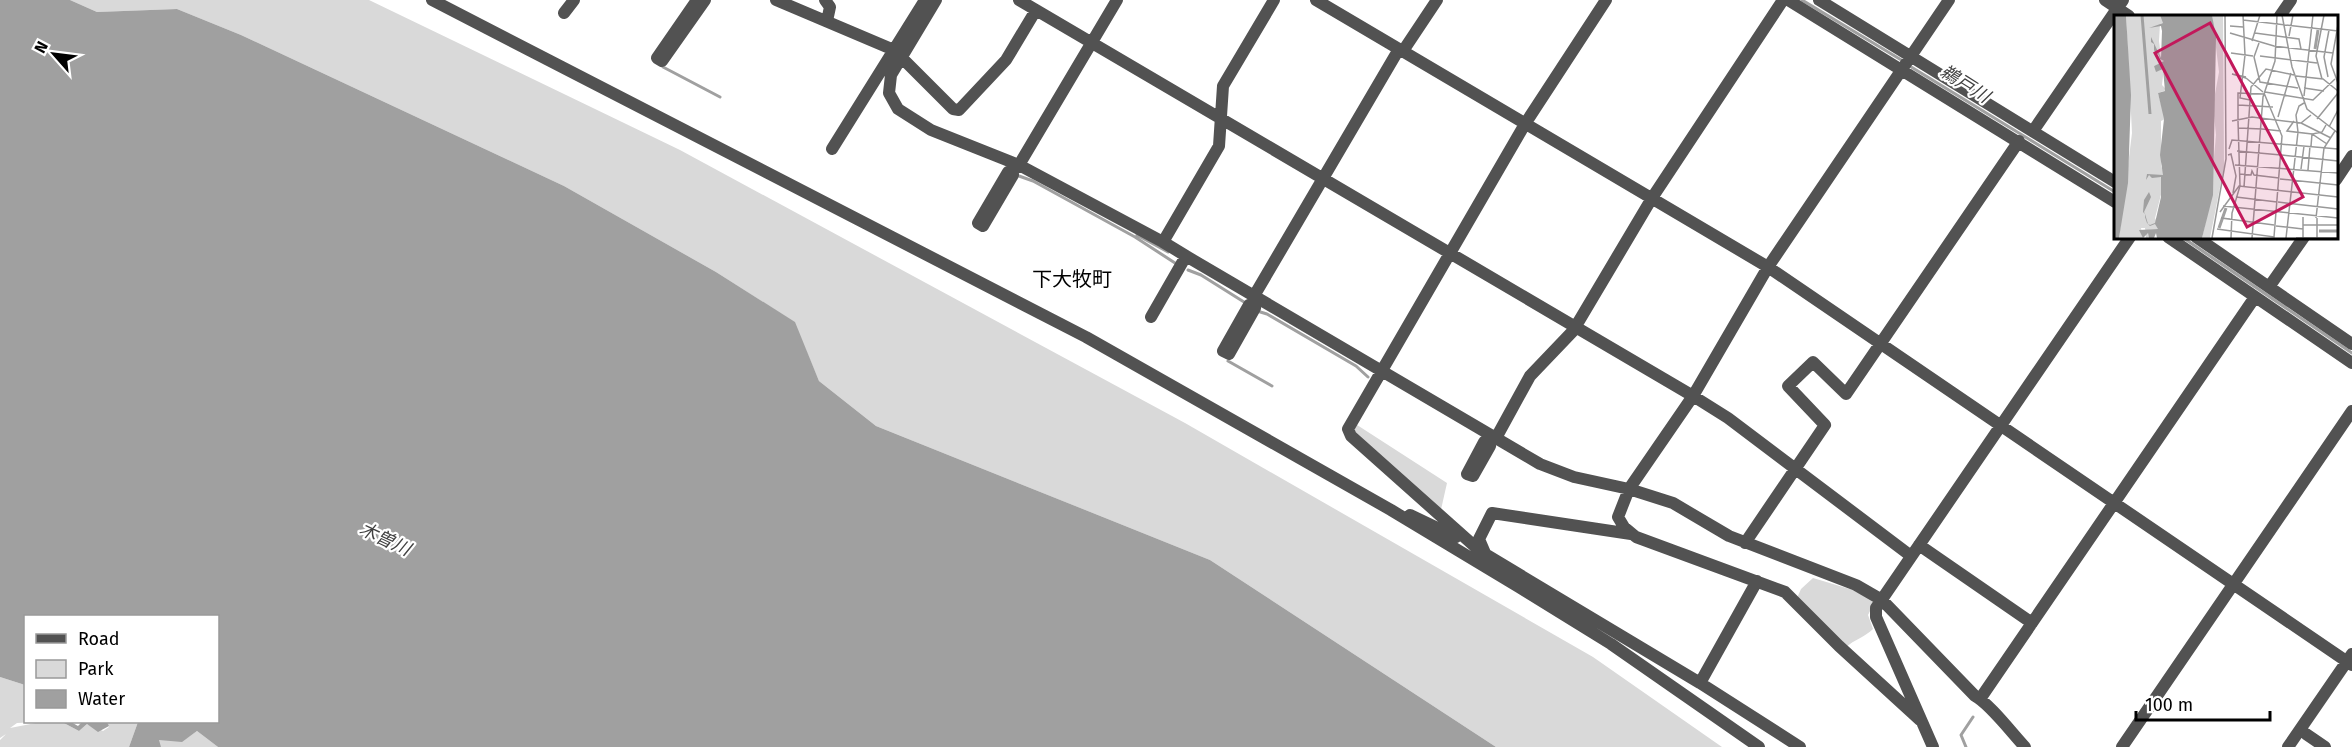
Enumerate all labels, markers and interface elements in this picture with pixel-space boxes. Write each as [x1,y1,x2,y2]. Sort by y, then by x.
inset map [2114,15,2337,238]
north arrow [24,24,84,84]
text: N [30,38,52,56]
water label: 鵜戸川 [1936,60,1995,109]
district label: 下大牧町 [1032,267,1112,291]
water label: 木曽川 [356,518,416,561]
legend [24,615,219,723]
text: Road [78,628,120,650]
text: Park [78,658,114,680]
scale bar [2136,684,2270,722]
text: Water [78,688,125,710]
text: 100 m [2145,694,2193,716]

